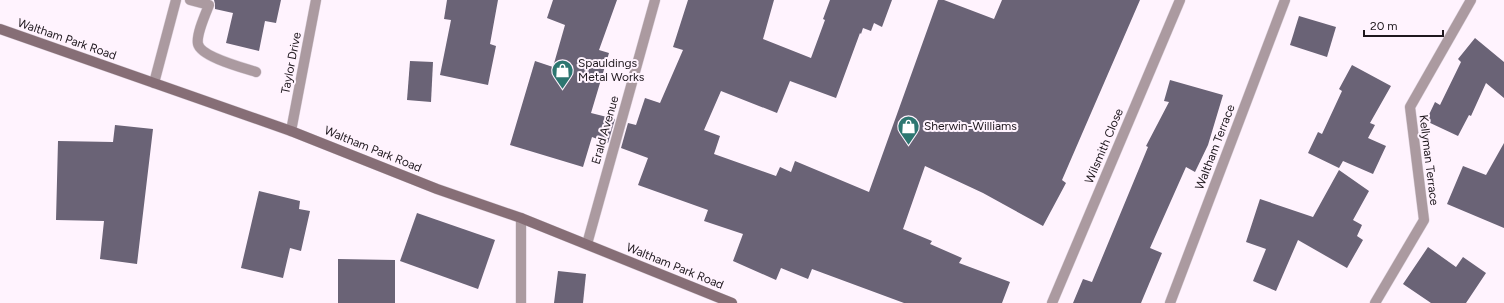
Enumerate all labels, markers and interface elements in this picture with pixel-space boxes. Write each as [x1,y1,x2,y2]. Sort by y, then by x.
scale bar [1364,12,1443,38]
street label: Waltham Park Road [16,15,118,63]
text: 20 m [1370,19,1398,33]
street label: Taylor Drive [278,31,304,95]
place label: Spauldings Metal Works [578,56,645,84]
shop icon: Spauldings Metal Works [549,57,575,90]
street label: Erald Avenue [589,94,622,166]
street label: Waltham Terrace [1192,102,1238,192]
street label: Wilsmith Close [1082,106,1126,186]
shop icon: Sherwin-Williams [896,113,922,146]
street label: Kellyman Terrace [1417,114,1442,206]
place label: Sherwin-Williams [924,119,1017,133]
street label: Waltham Park Road [322,123,424,175]
street label: Waltham Park Road [624,240,726,292]

